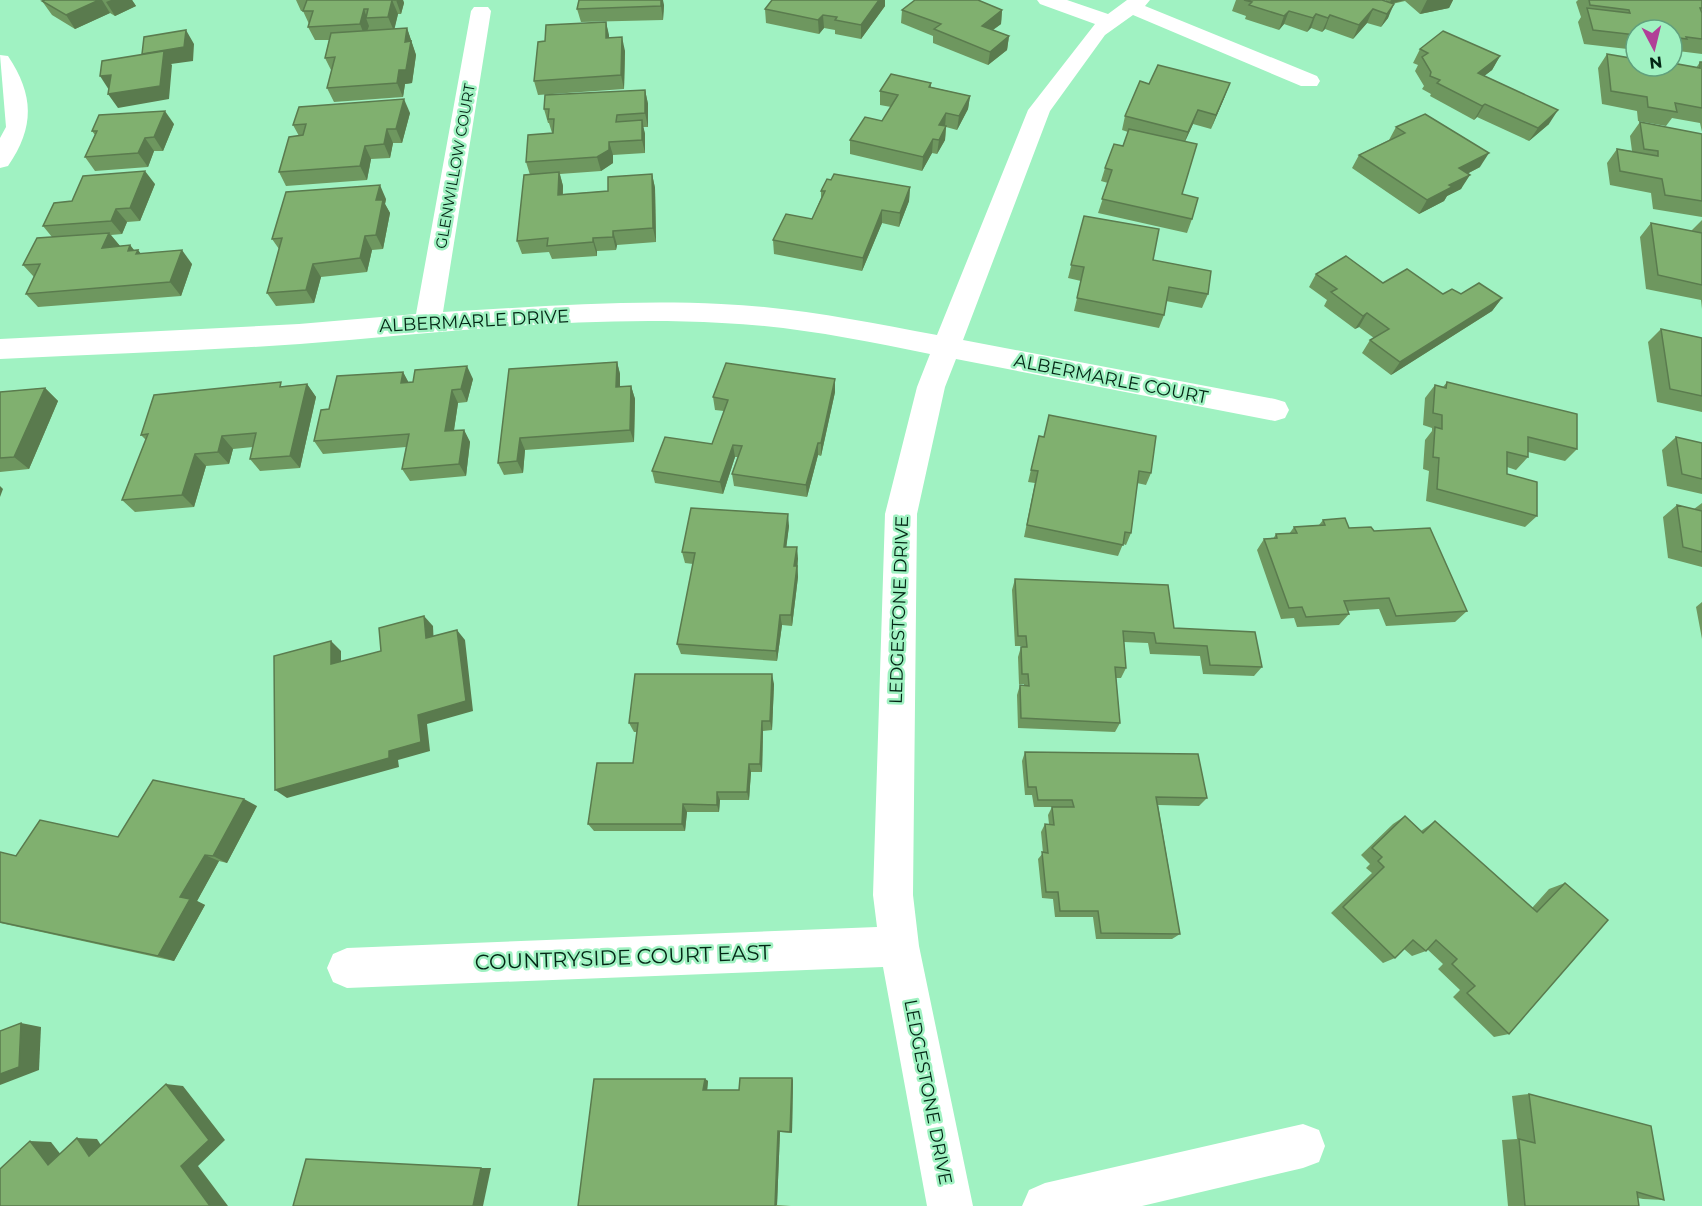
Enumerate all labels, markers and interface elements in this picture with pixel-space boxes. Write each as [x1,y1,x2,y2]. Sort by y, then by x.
north arrow [1624,18,1684,78]
text: N [1648,52,1663,73]
street label: GLENWILLOW COURT [431,81,479,250]
street label: ALBERMARLE DRIVE [379,305,569,337]
street label: ALBERMARLE COURT [1012,349,1211,409]
street label: LEDGESTONE DRIVE [885,515,913,705]
street label: COUNTRYSIDE COURT EAST [474,939,772,975]
street label: LEDGESTONE DRIVE [899,997,957,1187]

